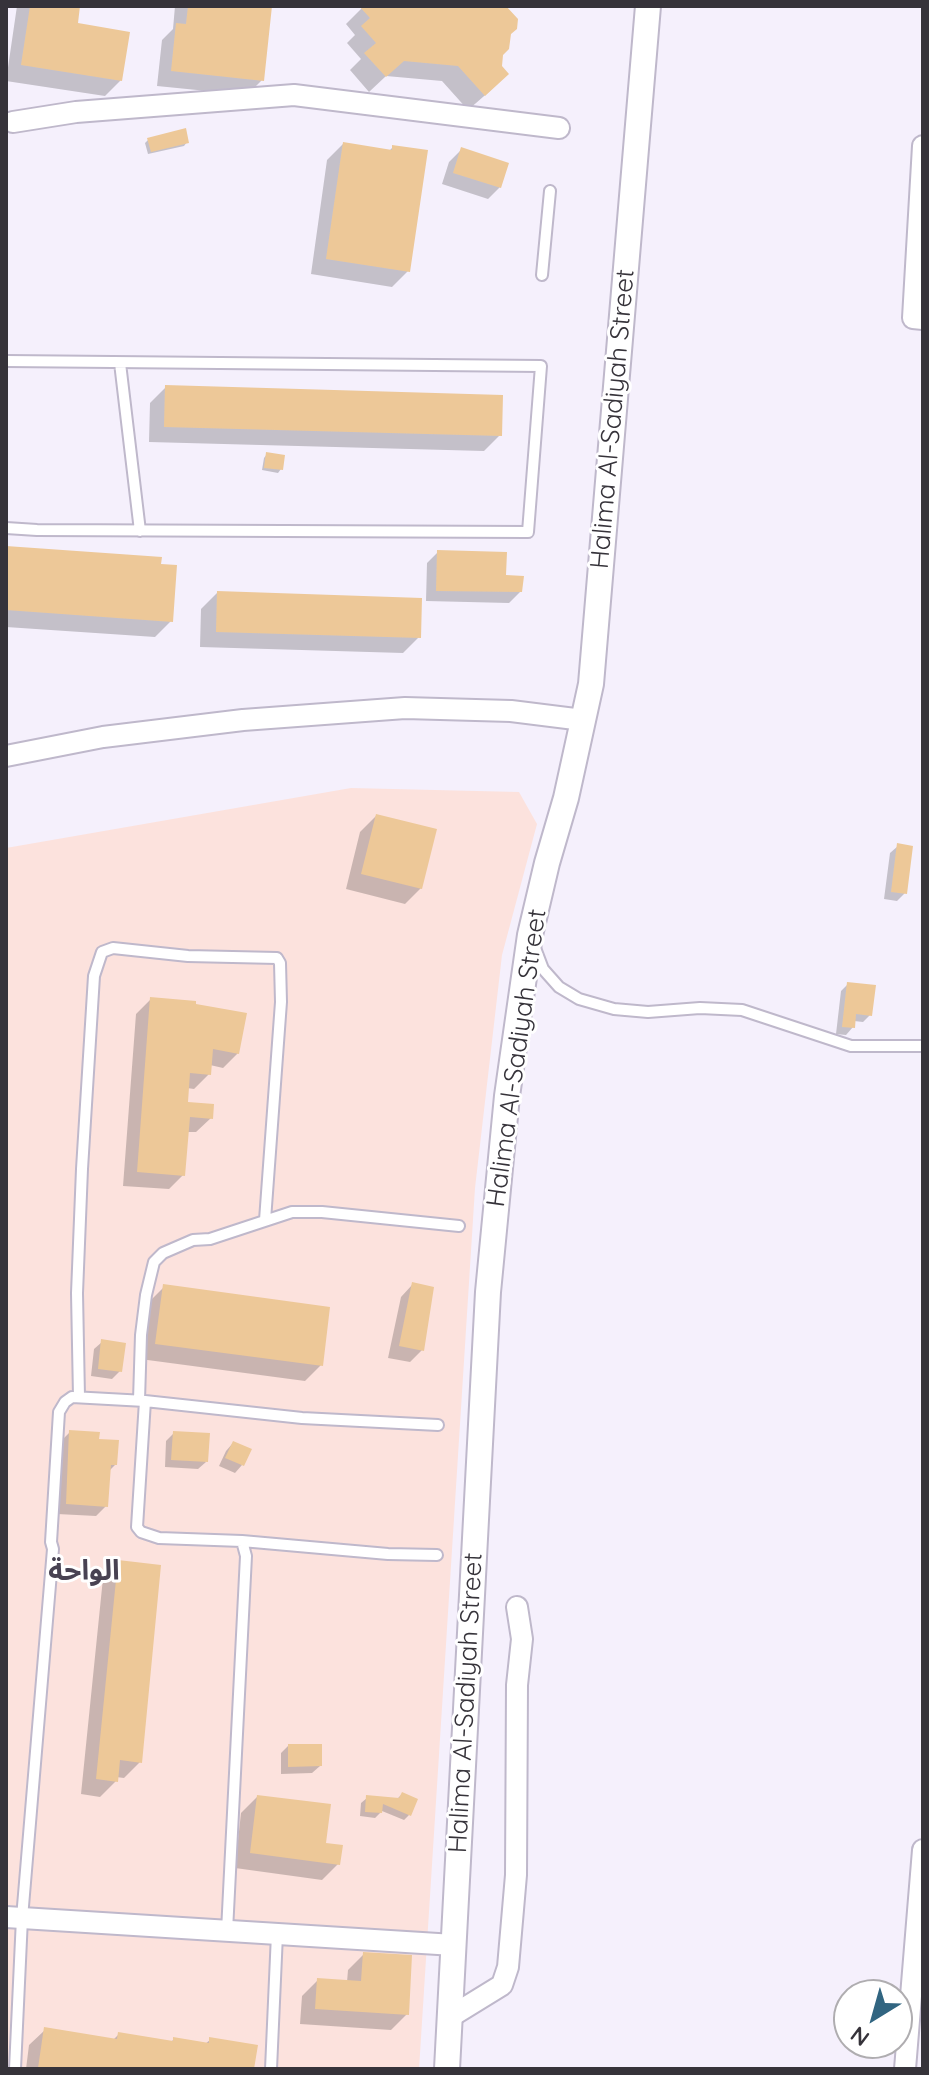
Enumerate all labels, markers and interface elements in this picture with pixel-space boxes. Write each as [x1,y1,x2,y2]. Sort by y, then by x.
street label: Halima Al-Sadiyah Street [584,268,642,570]
street label: Halima Al-Sadiyah Street [481,907,553,1209]
street label: Halima Al-Sadiyah Street [443,1552,489,1854]
district label: الواحة [48,1555,120,1589]
north arrow [833,1979,913,2059]
text: N [845,2021,875,2053]

